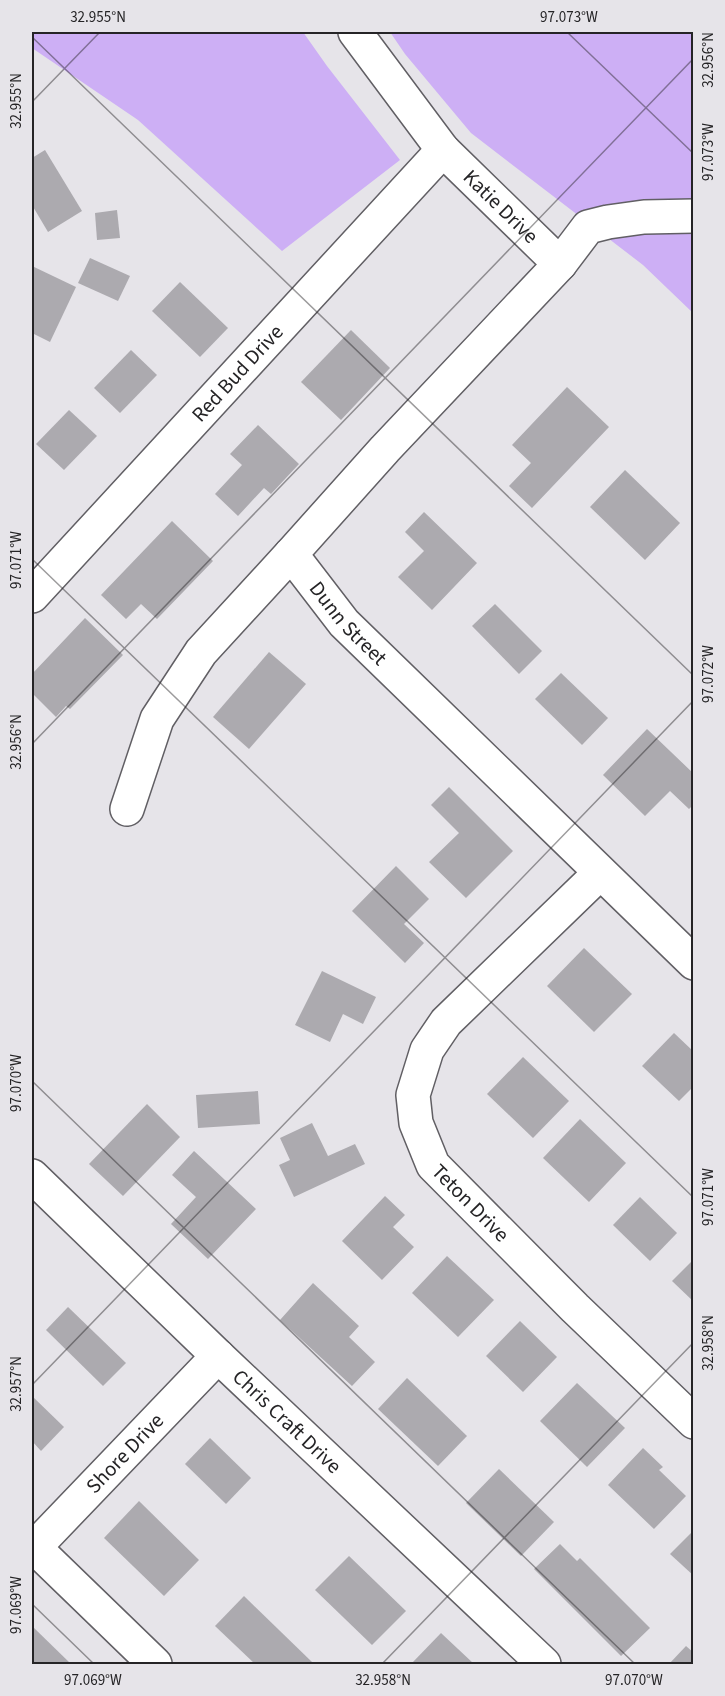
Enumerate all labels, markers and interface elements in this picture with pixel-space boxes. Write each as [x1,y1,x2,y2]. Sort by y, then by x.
text: 32.955°N [70,7,126,28]
text: 97.073°W [540,7,598,28]
text: 32.956°N [698,32,719,88]
text: 32.955°N [6,73,27,129]
text: 97.073°W [698,123,719,181]
street label: Katie Drive [456,163,545,250]
street label: Red Bud Drive [185,318,290,429]
text: 97.071°W [6,531,27,589]
street label: Dunn Street [302,575,394,672]
text: 97.072°W [698,645,719,703]
text: 32.956°N [6,714,27,770]
text: 97.070°W [6,1054,27,1112]
street label: Teton Drive [425,1157,516,1249]
text: 97.071°W [698,1168,719,1226]
text: 32.958°N [698,1315,719,1371]
text: 32.957°N [6,1356,27,1412]
street label: Chris Craft Drive [226,1362,349,1481]
street label: Shore Drive [79,1406,171,1500]
text: 97.069°W [6,1576,27,1634]
text: 97.069°W [64,1670,122,1691]
text: 32.958°N [355,1670,411,1691]
text: 97.070°W [605,1670,663,1691]

